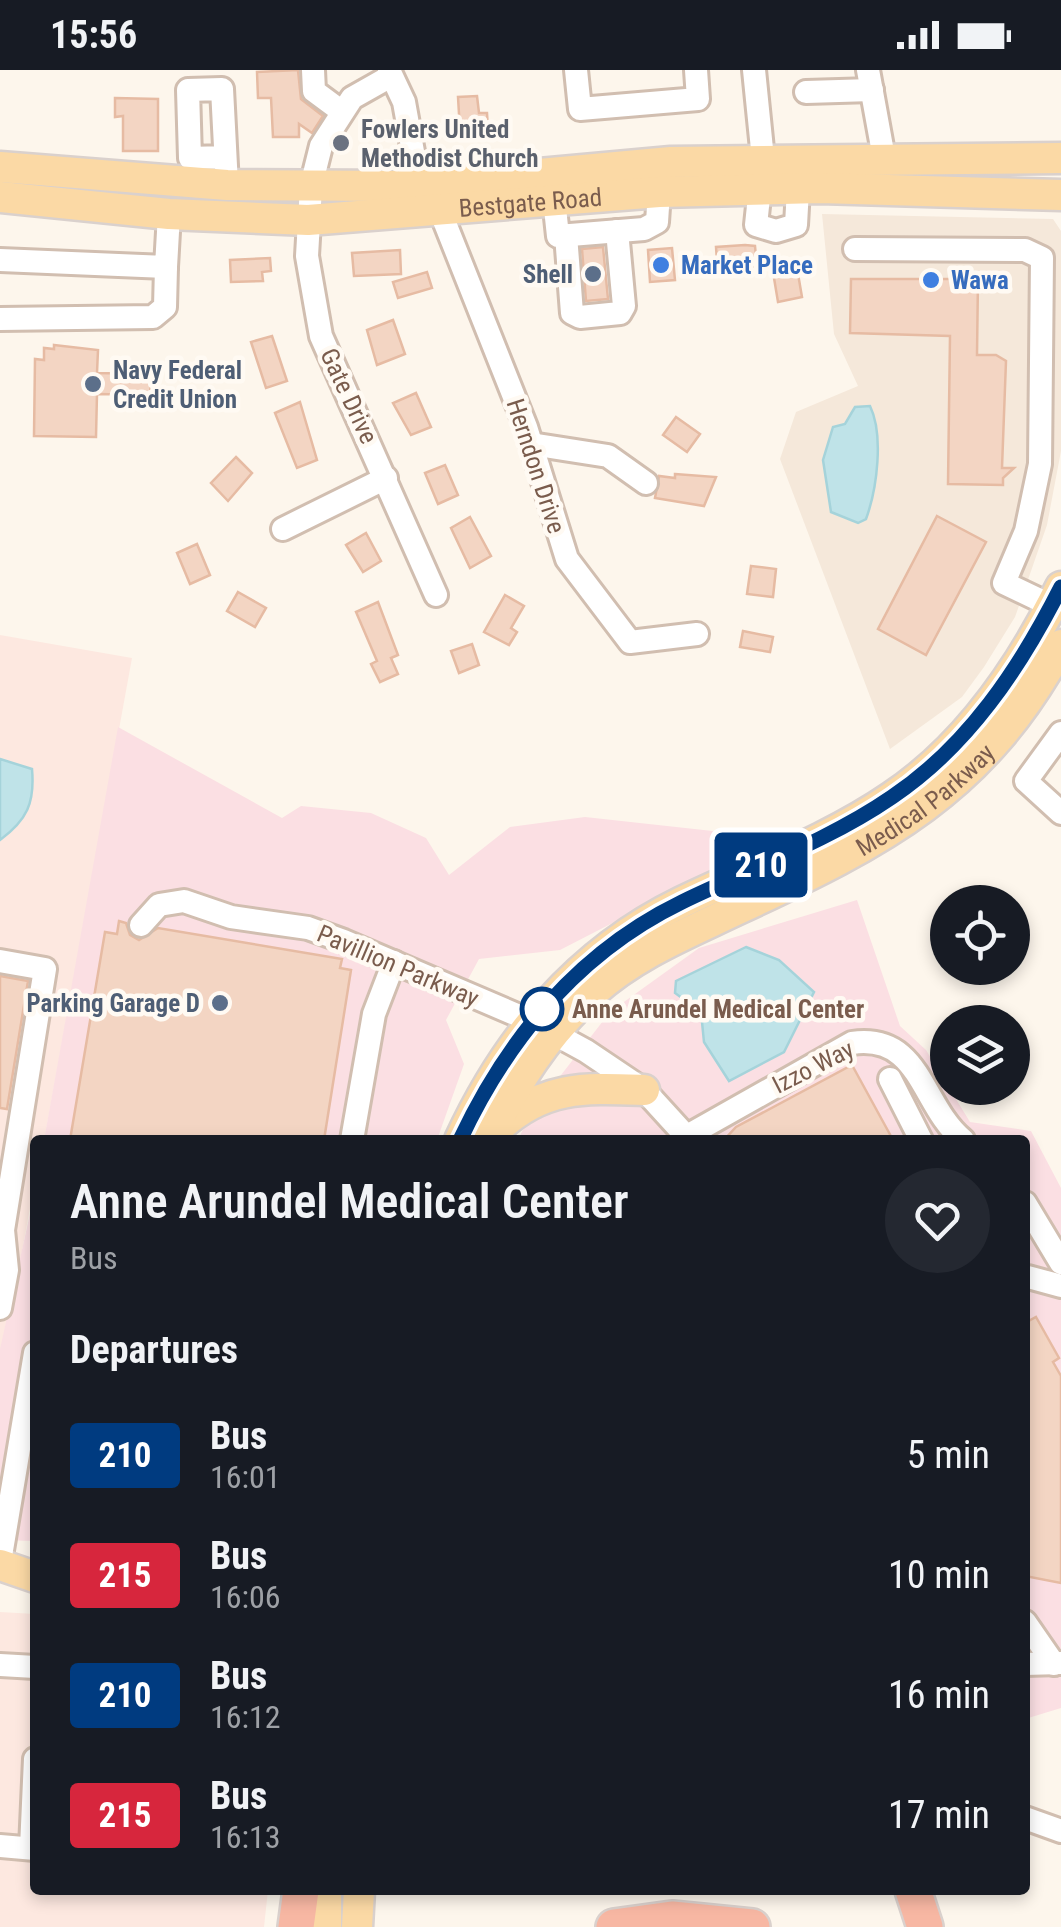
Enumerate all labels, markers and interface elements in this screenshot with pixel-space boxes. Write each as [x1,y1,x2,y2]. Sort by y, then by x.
text: 15:56 [50,13,137,57]
place label: Fowlers United Methodist Church [361,115,539,173]
marker: Fowlers United Methodist Church [330,132,352,154]
street label: Bestgate Road [458,182,603,222]
place label: Market Place [681,251,813,280]
marker: Market Place [650,254,672,276]
place label: Shell [523,260,573,289]
marker: Shell [582,263,604,285]
place label: Wawa [951,266,1009,295]
marker: Wawa [920,269,942,291]
street label: Gate Drive [314,344,384,448]
place label: Navy Federal Credit Union [113,356,242,414]
marker: Navy Federal Credit Union [82,373,104,395]
street label: Herndon Drive [501,395,571,537]
street label: Medical Parkway [851,738,1000,862]
line badge: 210 [704,832,818,898]
text: 210 [734,845,788,886]
map controls [930,885,1030,1105]
button: locate [930,885,1030,985]
street label: Pavillion Parkway [313,919,483,1013]
marker: Anne Arundel Medical Center [521,988,563,1030]
place label: Parking Garage D [26,989,200,1018]
marker: Parking Garage D [209,992,231,1014]
place label: Anne Arundel Medical Center [572,995,864,1024]
button: layers [930,1005,1030,1105]
street label: Izzo Way [768,1034,858,1100]
button: heart [885,1168,990,1273]
text: Anne Arundel Medical Center [70,1173,629,1230]
text: Bus [70,1239,118,1277]
text: Departures [70,1328,238,1372]
text: Bus [210,1414,267,1458]
text: 5 min [907,1433,990,1477]
text: 210 [98,1435,152,1476]
text: 16:01 [210,1458,281,1496]
text: Bus [210,1534,267,1578]
text: 10 min [888,1553,990,1597]
text: 215 [98,1555,152,1596]
text: 16:06 [210,1578,281,1616]
text: Bus [210,1654,267,1698]
text: 16 min [888,1673,990,1717]
text: 210 [98,1675,152,1716]
text: 16:12 [210,1698,281,1736]
text: Bus [210,1774,267,1818]
text: 17 min [888,1793,990,1837]
text: 215 [98,1795,152,1836]
text: 16:13 [210,1818,281,1856]

